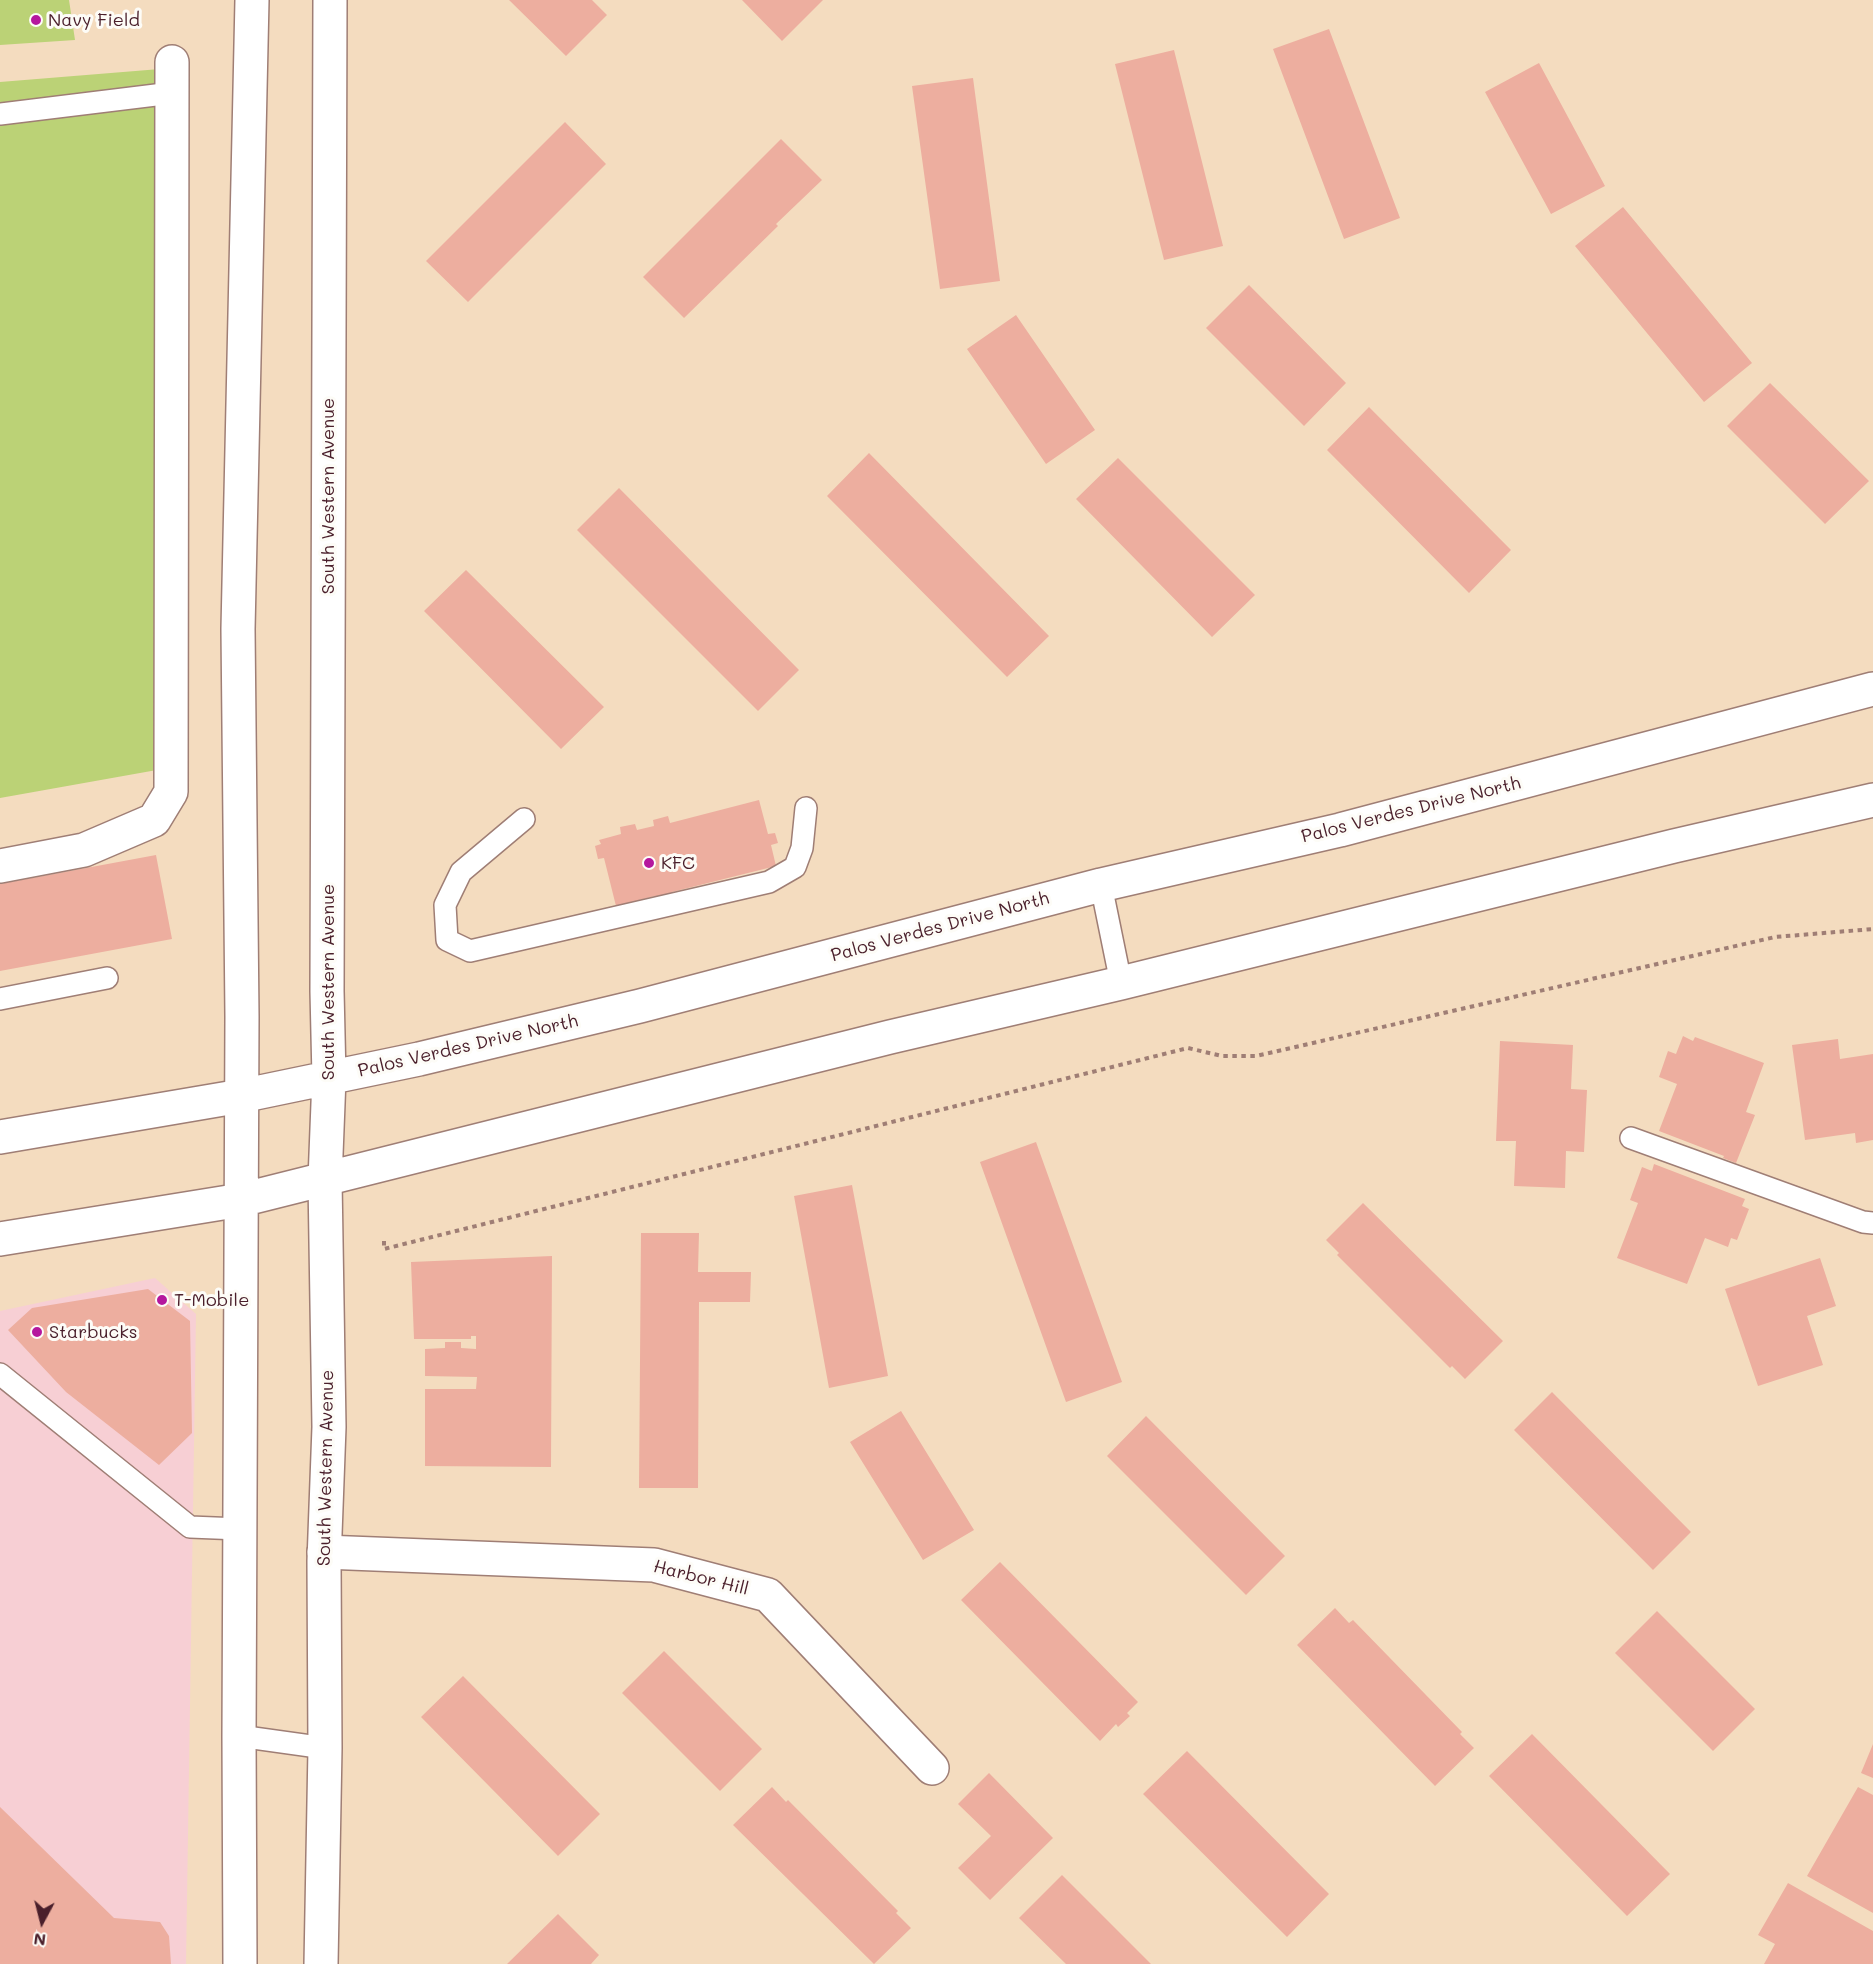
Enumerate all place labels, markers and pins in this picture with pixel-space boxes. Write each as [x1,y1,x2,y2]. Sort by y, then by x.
place label: Navy Field [48,9,140,31]
marker: Navy Field [29,13,43,27]
place label: KFC [661,852,695,874]
marker: KFC [642,856,656,870]
place label: T-Mobile [174,1289,249,1311]
marker: T-Mobile [155,1293,169,1307]
place label: Starbucks [49,1321,138,1343]
marker: Starbucks [30,1325,44,1339]

